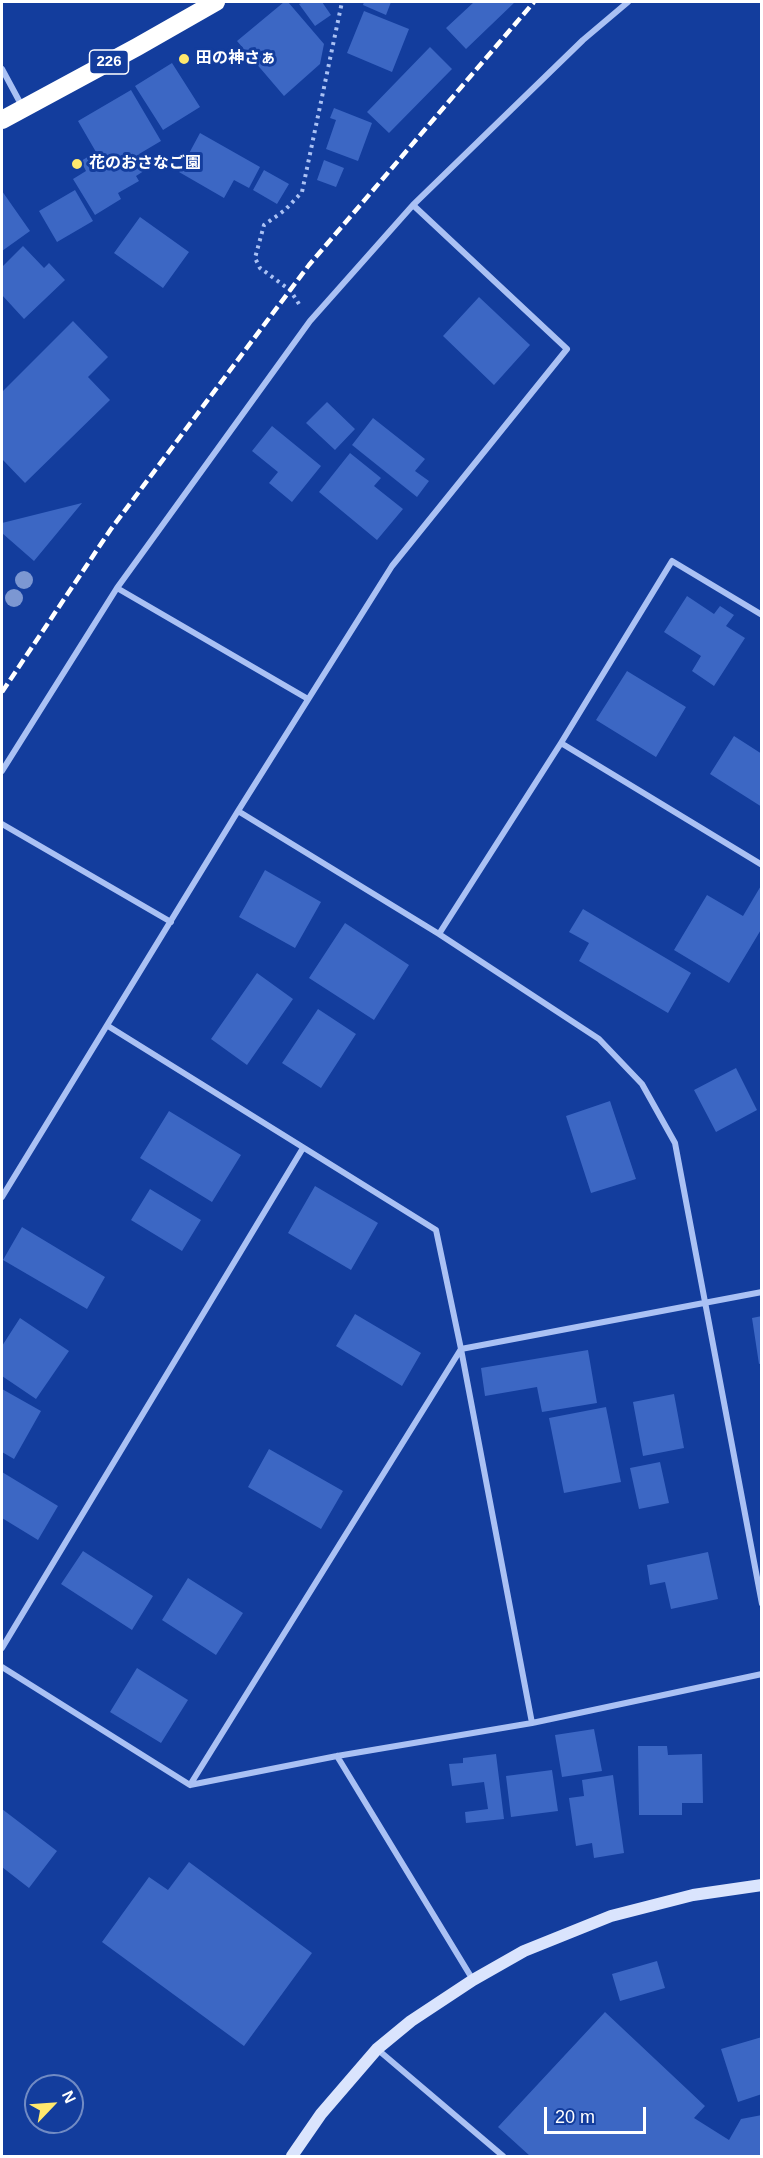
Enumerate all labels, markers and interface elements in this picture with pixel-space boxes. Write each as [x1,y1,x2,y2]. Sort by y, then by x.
place label: 田の神さぁ [196,49,276,69]
road number: 226 [90,50,128,74]
marker: 田の神さぁ [177,52,191,66]
place label: 花のおさなご園 [89,154,201,174]
marker: 花のおさなご園 [70,157,84,171]
north arrow [24,2074,84,2134]
text: N [59,2088,79,2106]
scale bar [547,2095,649,2133]
text: 20 m [555,2107,595,2127]

